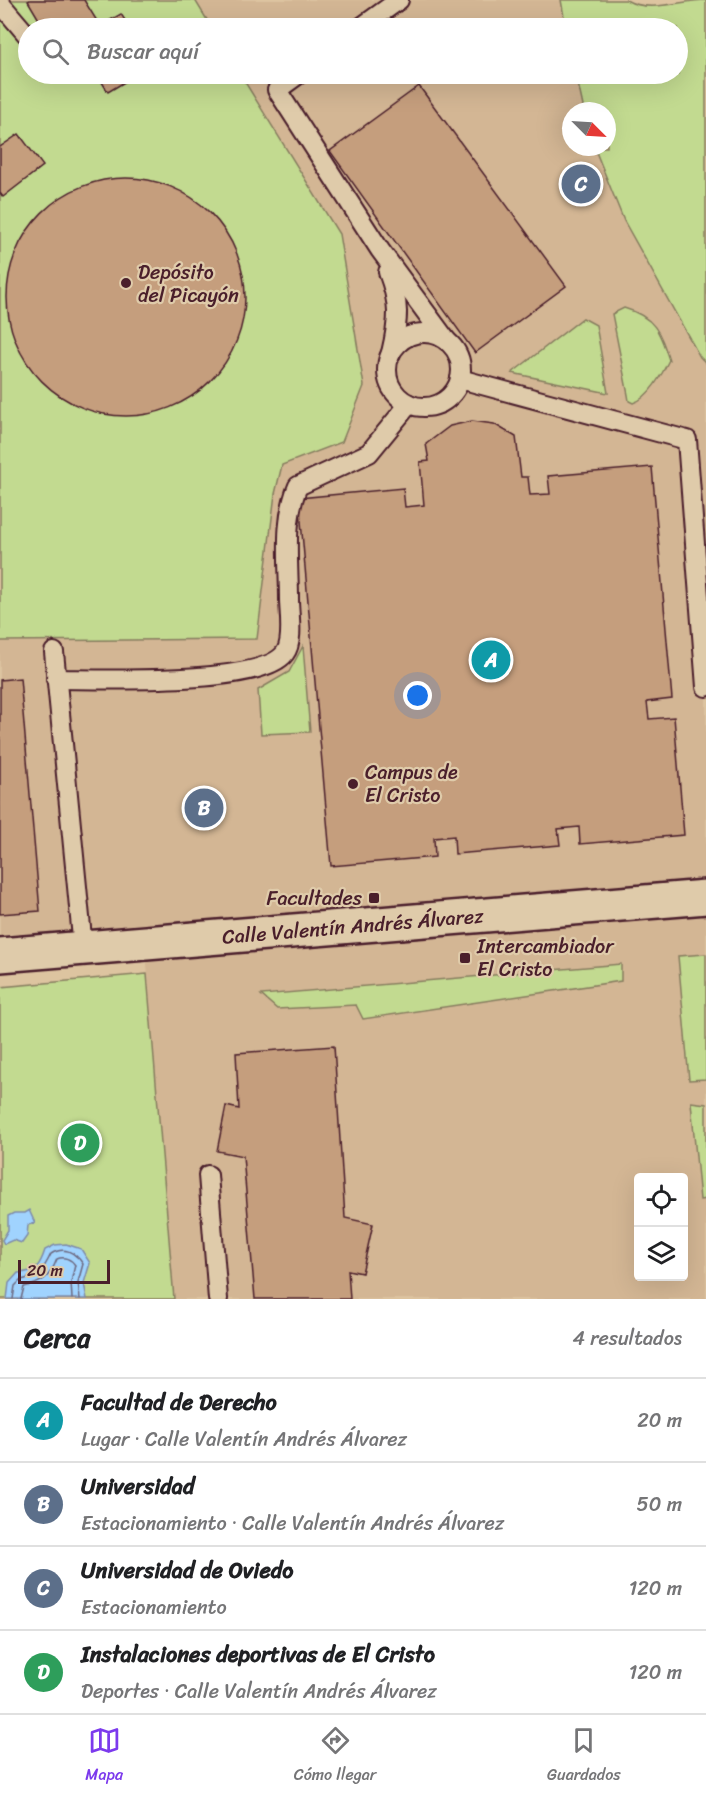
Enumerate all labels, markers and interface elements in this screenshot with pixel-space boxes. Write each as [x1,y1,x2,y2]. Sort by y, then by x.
search box [18,18,688,84]
text: Buscar aquí [87,32,199,71]
icon: search [39,35,72,68]
north arrow [562,102,616,156]
pin: C [562,162,600,207]
place label: Depósito del Picayón [138,255,239,313]
marker: Depósito del Picayón [119,276,133,290]
pin: A [472,638,510,682]
your location [403,681,432,710]
place label: Campus de El Cristo [365,755,458,813]
marker: Campus de El Cristo [346,777,360,791]
pin: B [184,786,224,830]
place label: Facultades [267,881,363,916]
marker: Facultades [367,891,381,905]
street label: Calle Valentín Andrés Álvarez [221,898,485,954]
place label: Intercambiador El Cristo [476,929,615,987]
marker: Intercambiador El Cristo [458,951,472,965]
pin: D [60,1120,100,1166]
map controls [634,1173,688,1281]
button: locate [634,1173,688,1227]
button: layers [634,1227,688,1281]
text: 20 m [27,1256,63,1285]
scale bar [18,1257,110,1284]
text: Cerca [24,1315,90,1361]
text: 4 resultados [573,1321,682,1356]
text: Facultad de Derecho [81,1383,277,1422]
text: A [37,1403,50,1438]
text: 20 m [637,1403,682,1438]
text: Lugar · Calle Valentín Andrés Álvarez [81,1422,407,1457]
text: Universidad [81,1467,194,1506]
text: B [37,1487,50,1522]
text: 50 m [637,1487,682,1522]
text: Estacionamiento · Calle Valentín Andrés Álvarez [81,1506,504,1541]
text: Universidad de Oviedo [81,1551,293,1590]
text: C [37,1571,50,1606]
text: 120 m [629,1571,682,1606]
text: Estacionamiento [81,1590,227,1625]
text: Instalaciones deportivas de El Cristo [81,1635,435,1674]
text: D [38,1655,49,1690]
text: 120 m [629,1655,682,1690]
text: Deportes · Calle Valentín Andrés Álvarez [81,1674,437,1709]
tab: Mapa [85,1724,123,1789]
tab: Cómo llegar [294,1724,376,1789]
tab: Guardados [547,1724,621,1789]

